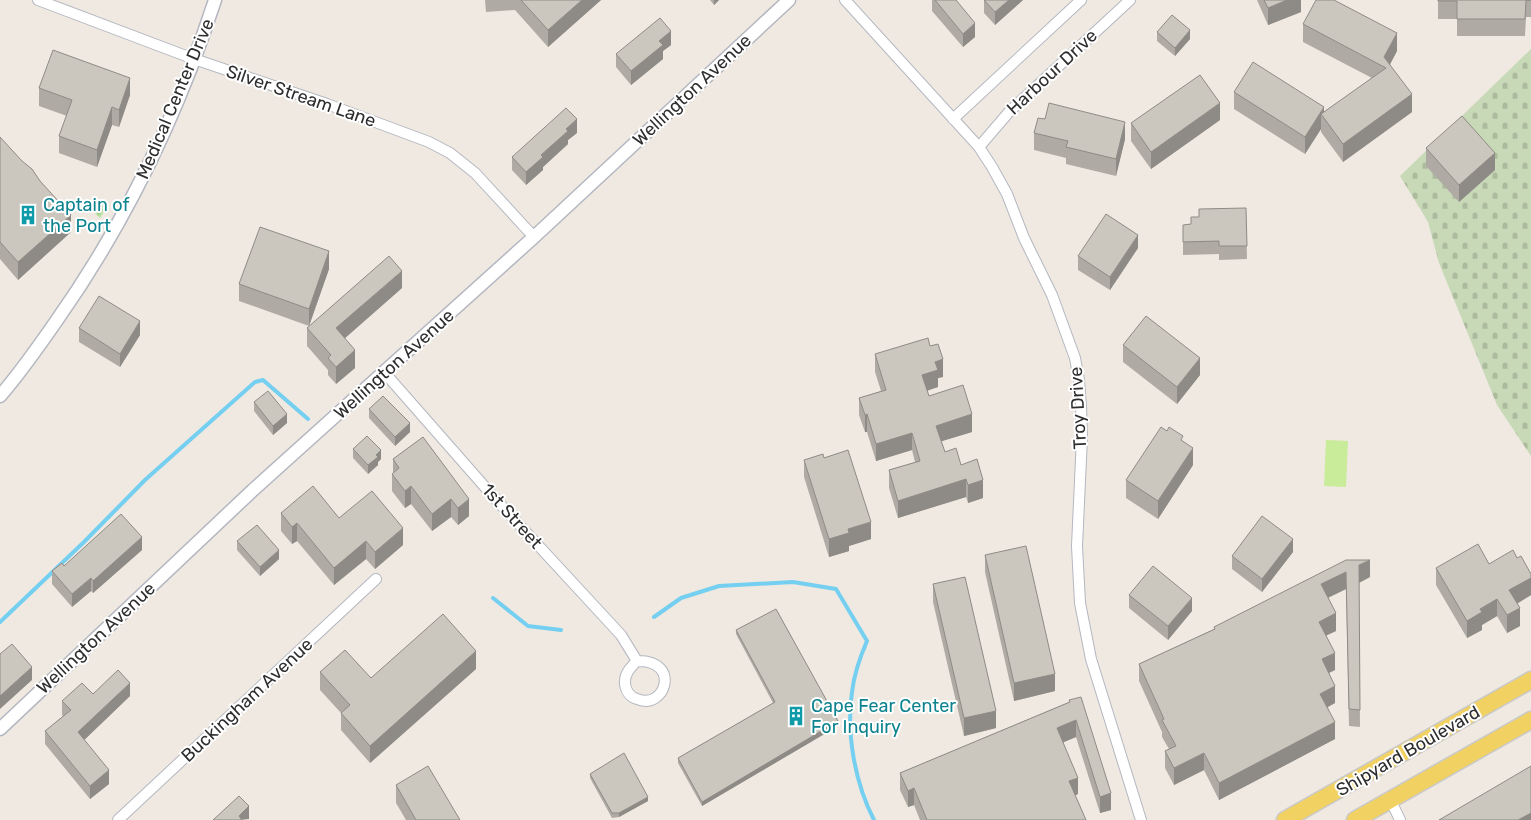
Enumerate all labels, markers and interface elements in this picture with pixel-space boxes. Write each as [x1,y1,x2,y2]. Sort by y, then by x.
street label: Medical Center Drive [131,15,219,183]
street label: Harbour Drive [1002,25,1102,119]
street label: Wellington Avenue [628,29,756,151]
street label: Silver Stream Lane [223,60,379,132]
place label: Captain of the Port [43,194,129,237]
building icon: Captain of the Port [17,204,39,226]
street label: Wellington Avenue [329,304,459,424]
street label: Troy Drive [1065,366,1091,450]
street label: 1st Street [477,479,547,553]
street label: Wellington Avenue [32,577,160,699]
street label: Buckingham Avenue [177,633,317,767]
place label: Cape Fear Center For Inquiry [811,695,956,738]
street label: Shipyard Boulevard [1332,701,1484,801]
building icon: Cape Fear Center For Inquiry [785,705,807,727]

